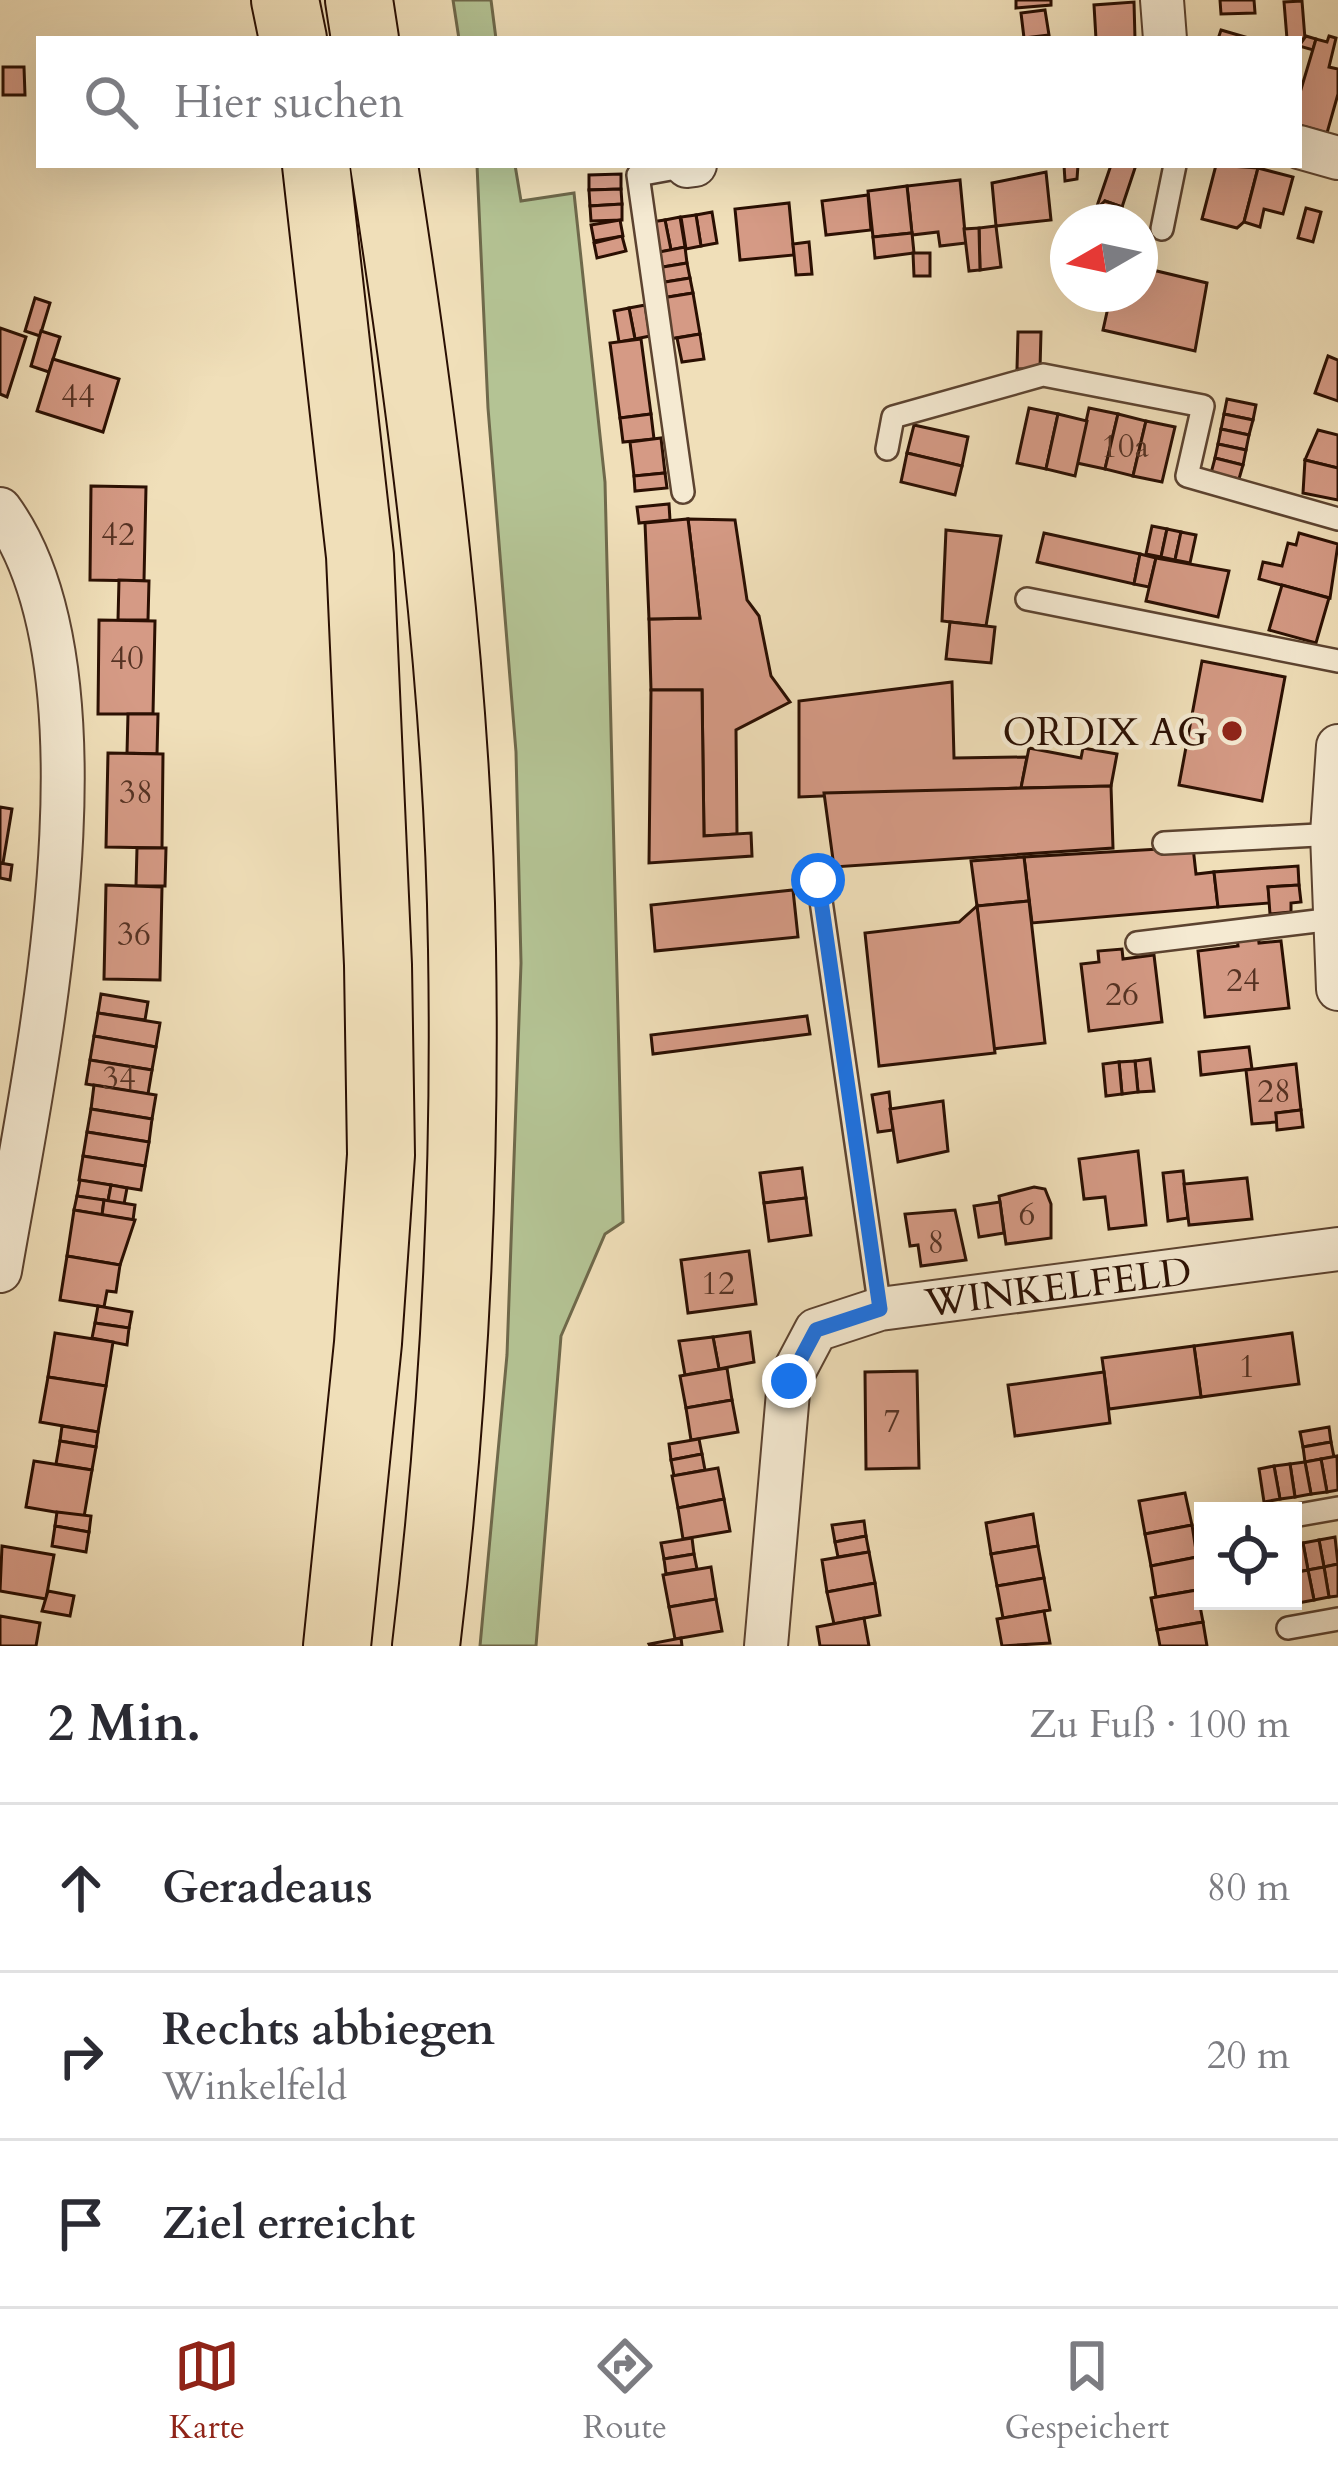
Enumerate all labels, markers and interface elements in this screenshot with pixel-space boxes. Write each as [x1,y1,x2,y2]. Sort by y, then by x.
search box [36,36,1302,168]
icon: search [78,69,144,135]
text: Hier suchen [174,72,404,133]
north arrow [1050,204,1158,312]
house number: 44 [61,374,95,419]
house number: 10a [1101,424,1149,469]
house number: 42 [101,512,135,557]
house number: 40 [110,636,144,681]
place label: ORDIX AG [1003,706,1208,759]
marker: ORDIX AG [1219,718,1245,744]
house number: 38 [119,770,153,815]
route start [791,853,845,907]
house number: 36 [117,912,151,957]
house number: 24 [1226,958,1260,1003]
house number: 26 [1105,972,1139,1017]
house number: 34 [102,1056,136,1101]
house number: 28 [1257,1069,1291,1114]
house number: 6 [1019,1192,1035,1237]
house number: 8 [928,1220,944,1265]
street label: WINKELFELD [921,1245,1194,1330]
house number: 12 [701,1261,735,1306]
house number: 1 [1239,1344,1255,1389]
route end [762,1354,816,1408]
house number: 7 [884,1399,900,1444]
map controls [1194,1502,1302,1610]
button: locate [1194,1502,1302,1610]
text: 2 Min. [48,1689,201,1759]
text: Zu Fuß · 100 m [1029,1698,1290,1751]
icon: ahead [48,1855,114,1921]
text: Geradeaus [162,1857,373,1918]
text: 80 m [1207,1861,1290,1914]
text: Rechts abbiegen [162,1999,495,2060]
icon: right [48,2023,114,2089]
text: 20 m [1207,2029,1290,2082]
text: Winkelfeld [162,2060,347,2113]
icon: arrive [48,2191,114,2257]
text: Ziel erreicht [162,2193,415,2254]
tab: Karte [169,2333,245,2450]
tab: Route [583,2333,667,2450]
tab: Gespeichert [1005,2333,1169,2450]

